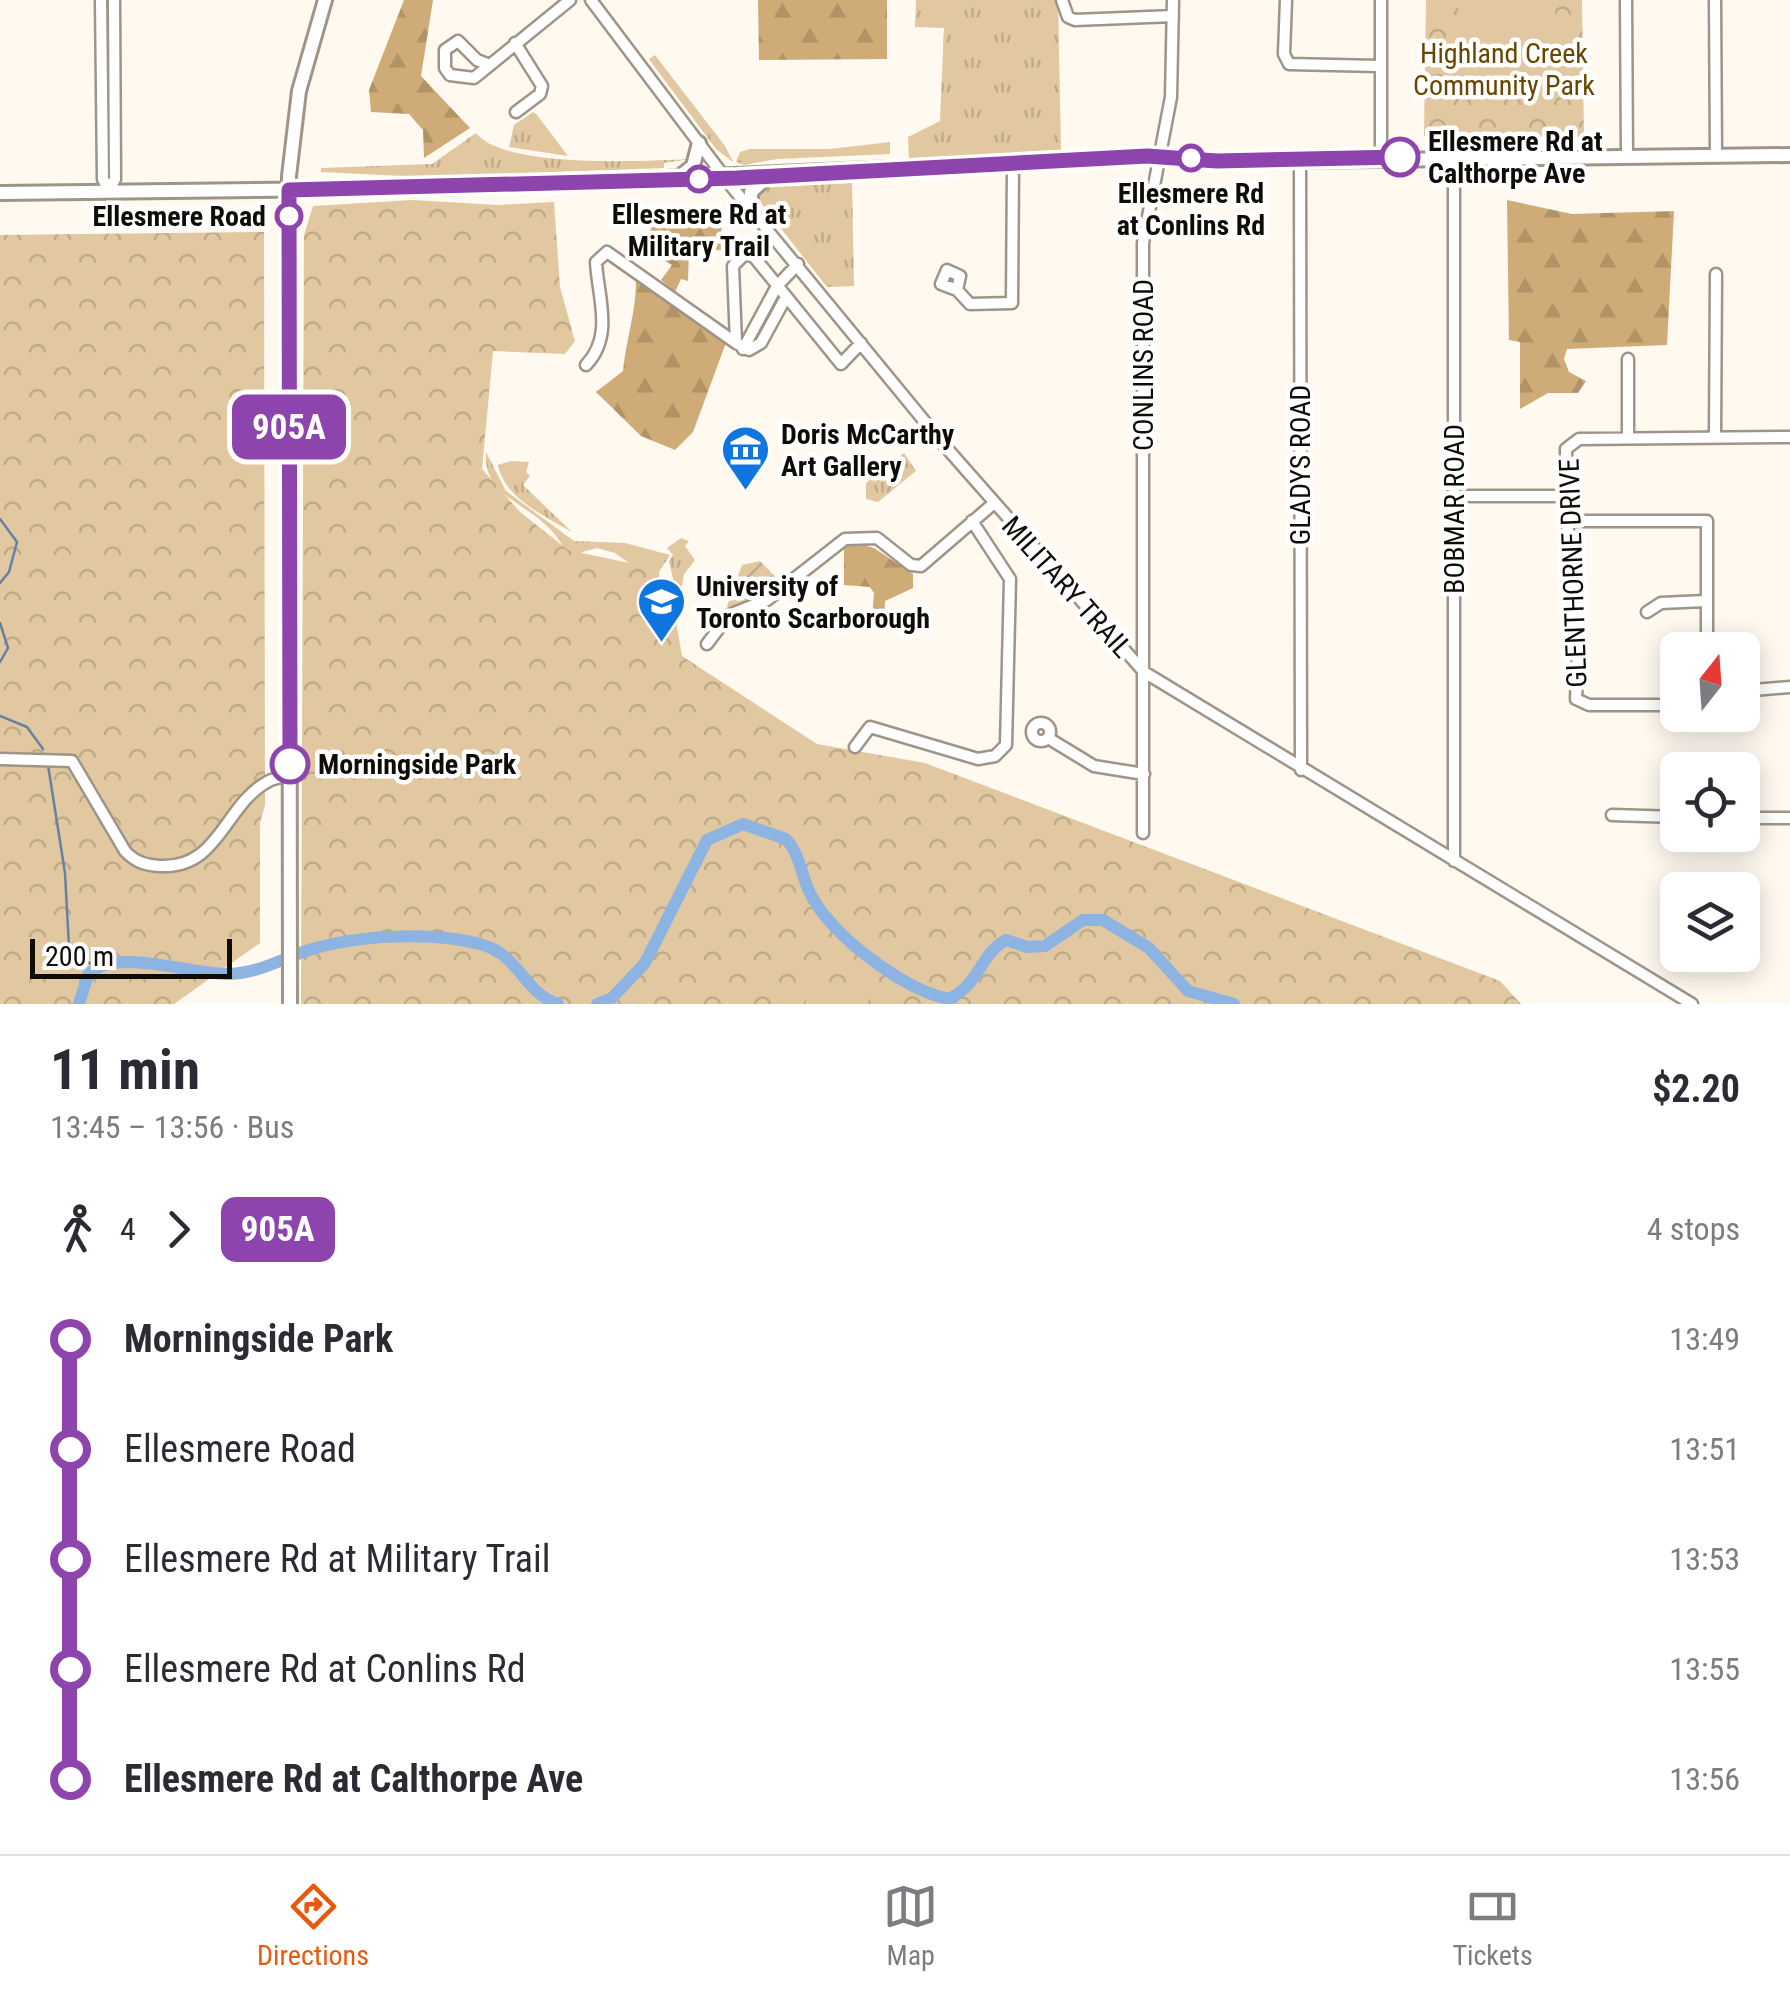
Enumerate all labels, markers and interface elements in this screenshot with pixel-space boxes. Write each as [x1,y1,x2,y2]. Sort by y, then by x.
park label: Highland Creek Community Park [1413,37,1595,102]
place label: Ellesmere Rd at Calthorpe Ave [1428,125,1603,190]
marker: Ellesmere Rd at Calthorpe Ave [1381,138,1419,176]
marker: Ellesmere Rd at Conlins Rd [1178,145,1204,171]
marker: Ellesmere Rd at Military Trail [686,166,712,192]
place label: Ellesmere Rd at Conlins Rd [1117,177,1265,242]
place label: Ellesmere Rd at Military Trail [612,198,786,263]
place label: Ellesmere Road [93,200,266,233]
marker: Ellesmere Road [276,203,302,229]
street label: CONLINS ROAD [1127,279,1160,451]
street label: GLADYS ROAD [1284,385,1317,545]
line badge: 905A [219,394,359,460]
text: 905A [252,407,326,448]
place label: Doris McCarthy Art Gallery [781,418,955,483]
museum icon: Doris McCarthy Art Gallery [720,424,772,492]
street label: BOBMAR ROAD [1438,424,1471,594]
street label: GLENTHORNE DRIVE [1553,458,1593,688]
street label: MILITARY TRAIL [995,510,1139,664]
place label: University of Toronto Scarborough [696,570,930,635]
school or university icon: University of Toronto Scarborough [635,576,687,644]
north arrow [1660,632,1760,732]
map controls [1660,632,1760,972]
marker: Morningside Park [271,745,309,783]
place label: Morningside Park [318,748,517,781]
button: locate [1660,752,1760,852]
button: layers [1660,872,1760,972]
scale bar [30,934,232,978]
text: 200 m [45,940,114,973]
text: 11 min [50,1038,200,1102]
text: $2.20 [1652,1067,1740,1111]
text: 13:45 – 13:56 · Bus [50,1108,294,1146]
icon: walk [50,1202,105,1257]
icon: forward [151,1202,206,1257]
text: 905A [241,1209,315,1250]
text: 4 [120,1210,136,1248]
text: 4 stops [1647,1210,1740,1248]
text: Morningside Park [124,1317,393,1361]
text: 13:49 [1669,1320,1740,1358]
text: Ellesmere Road [124,1427,356,1471]
text: 13:51 [1669,1430,1740,1468]
text: Ellesmere Rd at Military Trail [124,1537,550,1581]
text: 13:53 [1669,1540,1740,1578]
text: Ellesmere Rd at Conlins Rd [124,1647,526,1691]
text: 13:55 [1669,1650,1740,1688]
text: Ellesmere Rd at Calthorpe Ave [124,1757,583,1801]
text: 13:56 [1669,1760,1740,1798]
tab: Directions [257,1879,369,1972]
tab: Map [883,1879,938,1972]
tab: Tickets [1452,1879,1533,1972]

